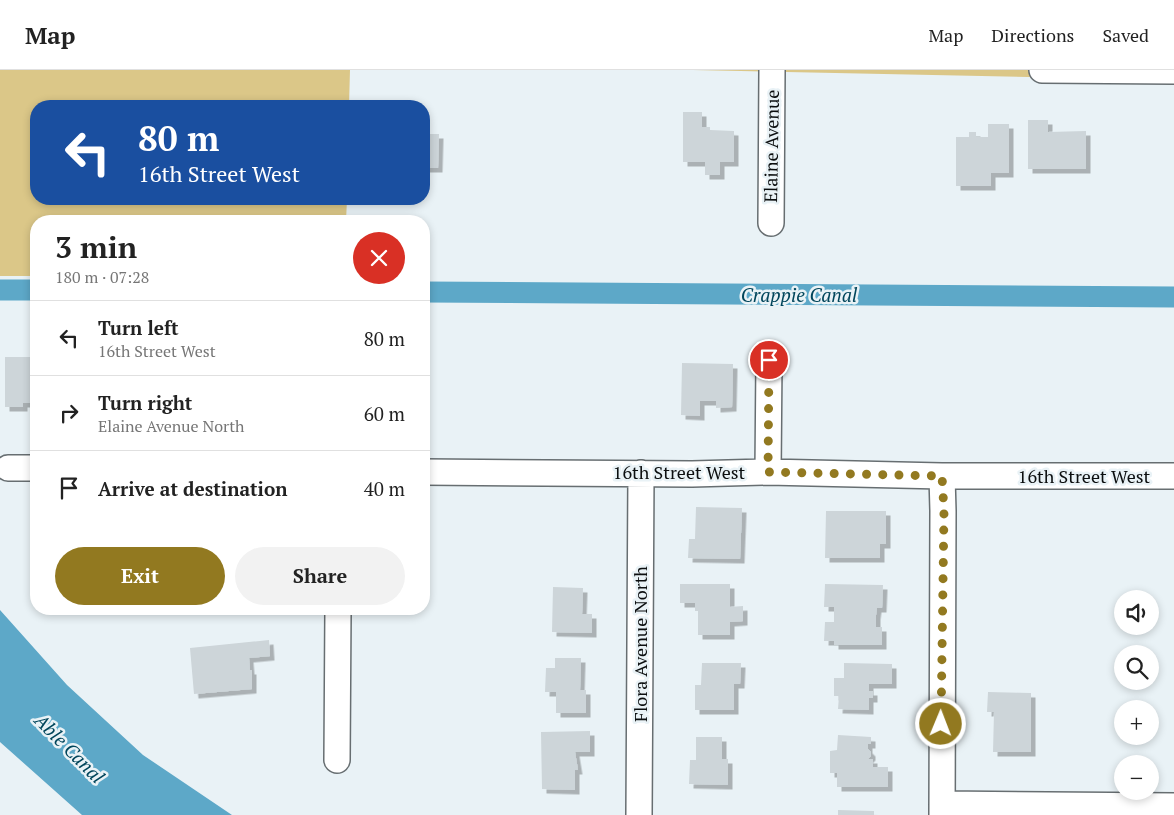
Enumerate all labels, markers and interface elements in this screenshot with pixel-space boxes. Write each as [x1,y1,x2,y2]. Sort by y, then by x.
text: Map [25,19,75,51]
text: Map [928,23,963,47]
text: Directions [991,23,1074,47]
text: Saved [1102,23,1149,47]
street label: Elaine Avenue [758,89,784,203]
text: 80 m [138,115,219,161]
icon: left [55,120,120,185]
text: 16th Street West [138,159,300,188]
text: 3 min [55,227,137,267]
button: close [353,232,405,284]
text: 180 m · 07:28 [55,266,149,288]
water label: Crappie Canal [741,282,858,307]
text: Turn left [98,315,179,340]
icon: left [55,324,83,352]
text: 80 m [364,326,405,351]
pin [748,339,790,381]
text: 16th Street West [98,340,216,362]
icon: arrive [755,346,783,374]
text: Turn right [98,390,192,415]
icon: right [55,399,83,427]
text: 60 m [364,401,405,426]
text: Elaine Avenue North [98,415,244,437]
street label: 16th Street West [613,460,746,484]
street label: 16th Street West [1018,464,1151,488]
icon: arrive [55,474,83,502]
text: Arrive at destination [98,476,287,501]
text: 40 m [364,476,405,501]
button: Exit [55,547,225,605]
button: Share [235,547,405,605]
street label: Flora Avenue North [628,566,652,722]
map controls [1114,590,1159,800]
button: sound [1114,590,1159,635]
button: search [1114,645,1159,690]
position arrow [914,697,966,749]
button: + [1114,700,1159,745]
water label: Able Canal [29,707,111,789]
button: − [1114,755,1159,800]

